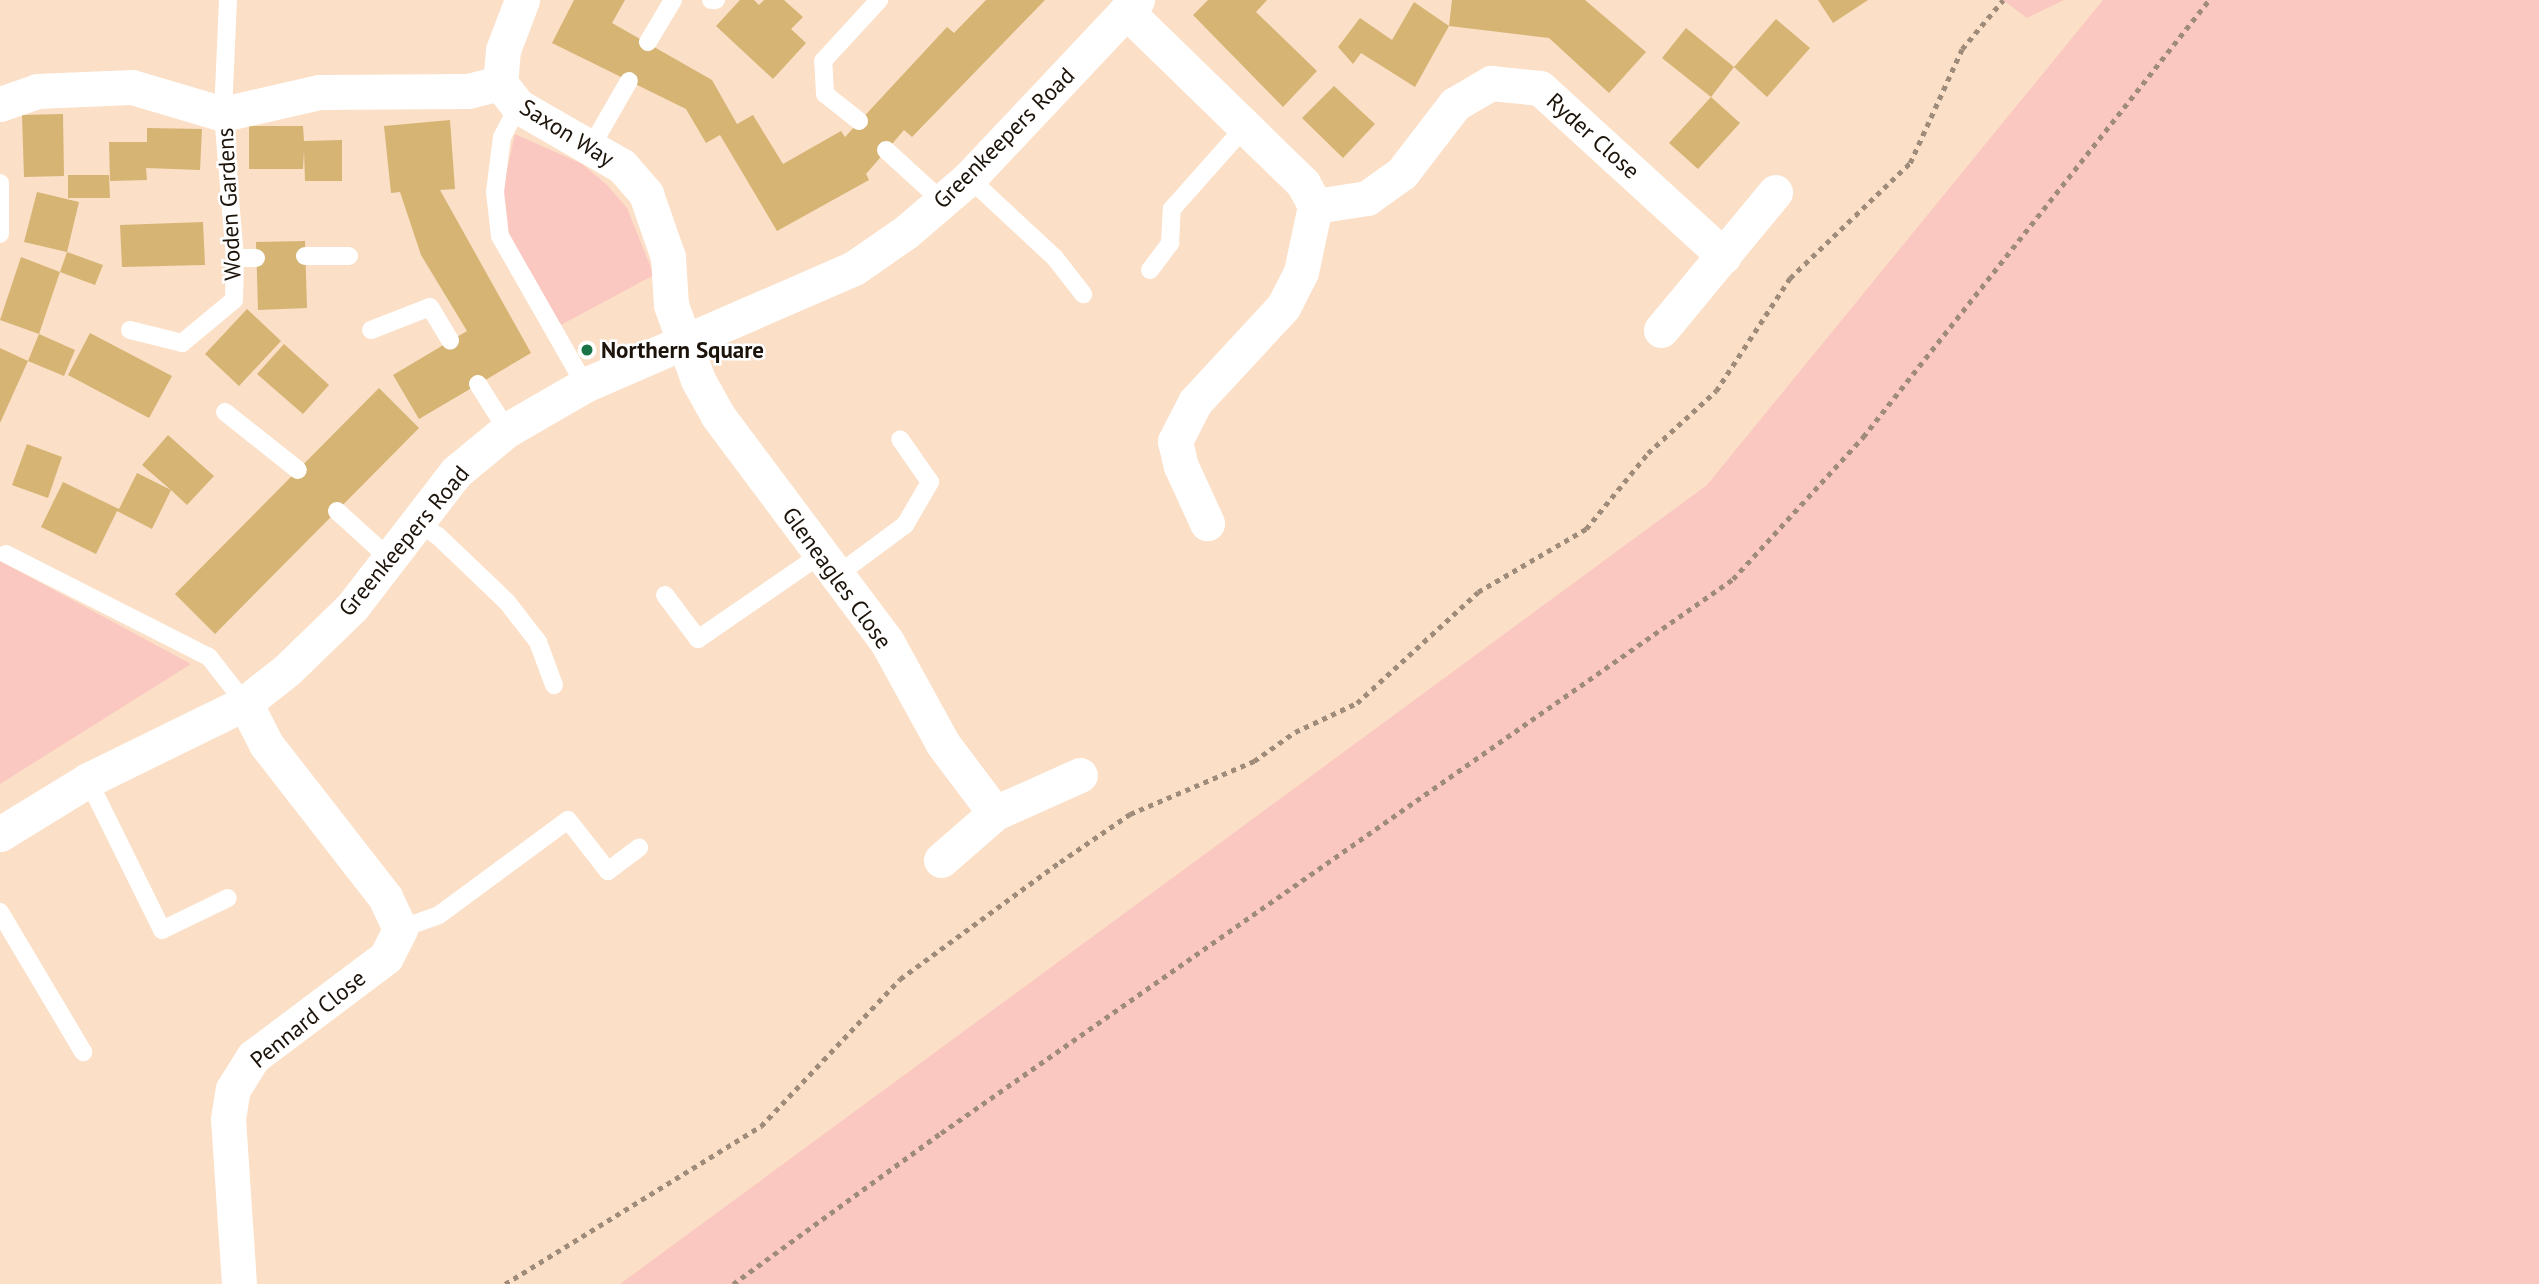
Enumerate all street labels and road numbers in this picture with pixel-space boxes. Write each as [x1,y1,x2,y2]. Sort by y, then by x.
street label: Greenkeepers Road [928,62,1080,214]
street label: Ryder Close [1541,87,1645,185]
street label: Saxon Way [515,93,619,173]
street label: Woden Gardens [211,127,247,281]
street label: Greenkeepers Road [333,460,475,622]
street label: Gleneagles Close [776,502,898,654]
street label: Pennard Close [245,964,371,1074]

